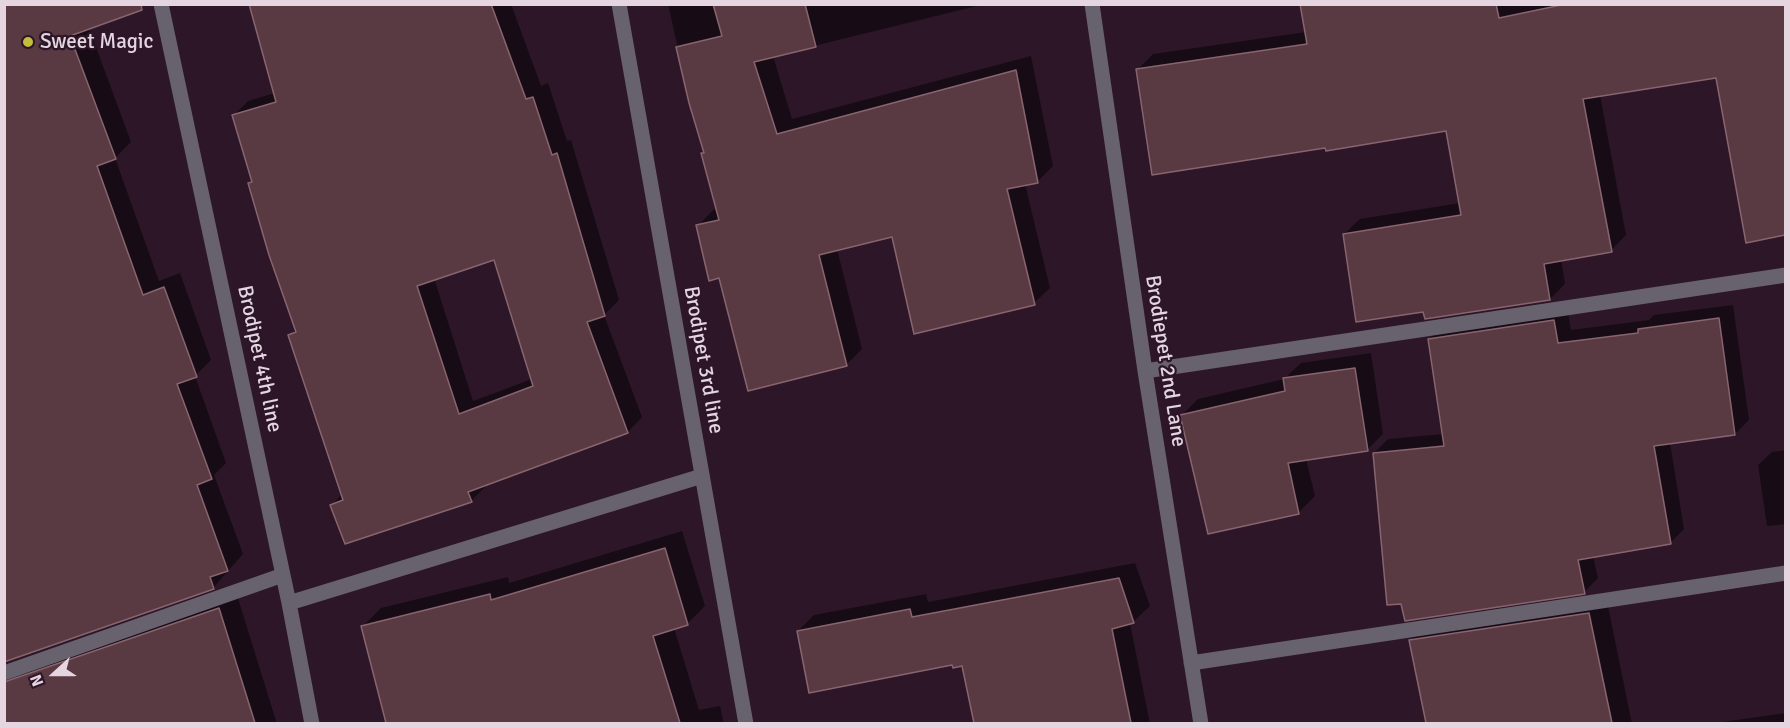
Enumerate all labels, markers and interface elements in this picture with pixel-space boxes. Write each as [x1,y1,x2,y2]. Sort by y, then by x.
place label: Sweet Magic [40,29,153,55]
marker: Sweet Magic [21,35,35,49]
street label: Brodiepet 2nd Lane [1139,273,1191,449]
street label: Brodipet 4th line [231,283,287,435]
street label: Brodipet 3rd line [678,284,728,436]
north arrow [24,644,84,704]
text: N [26,672,49,689]

